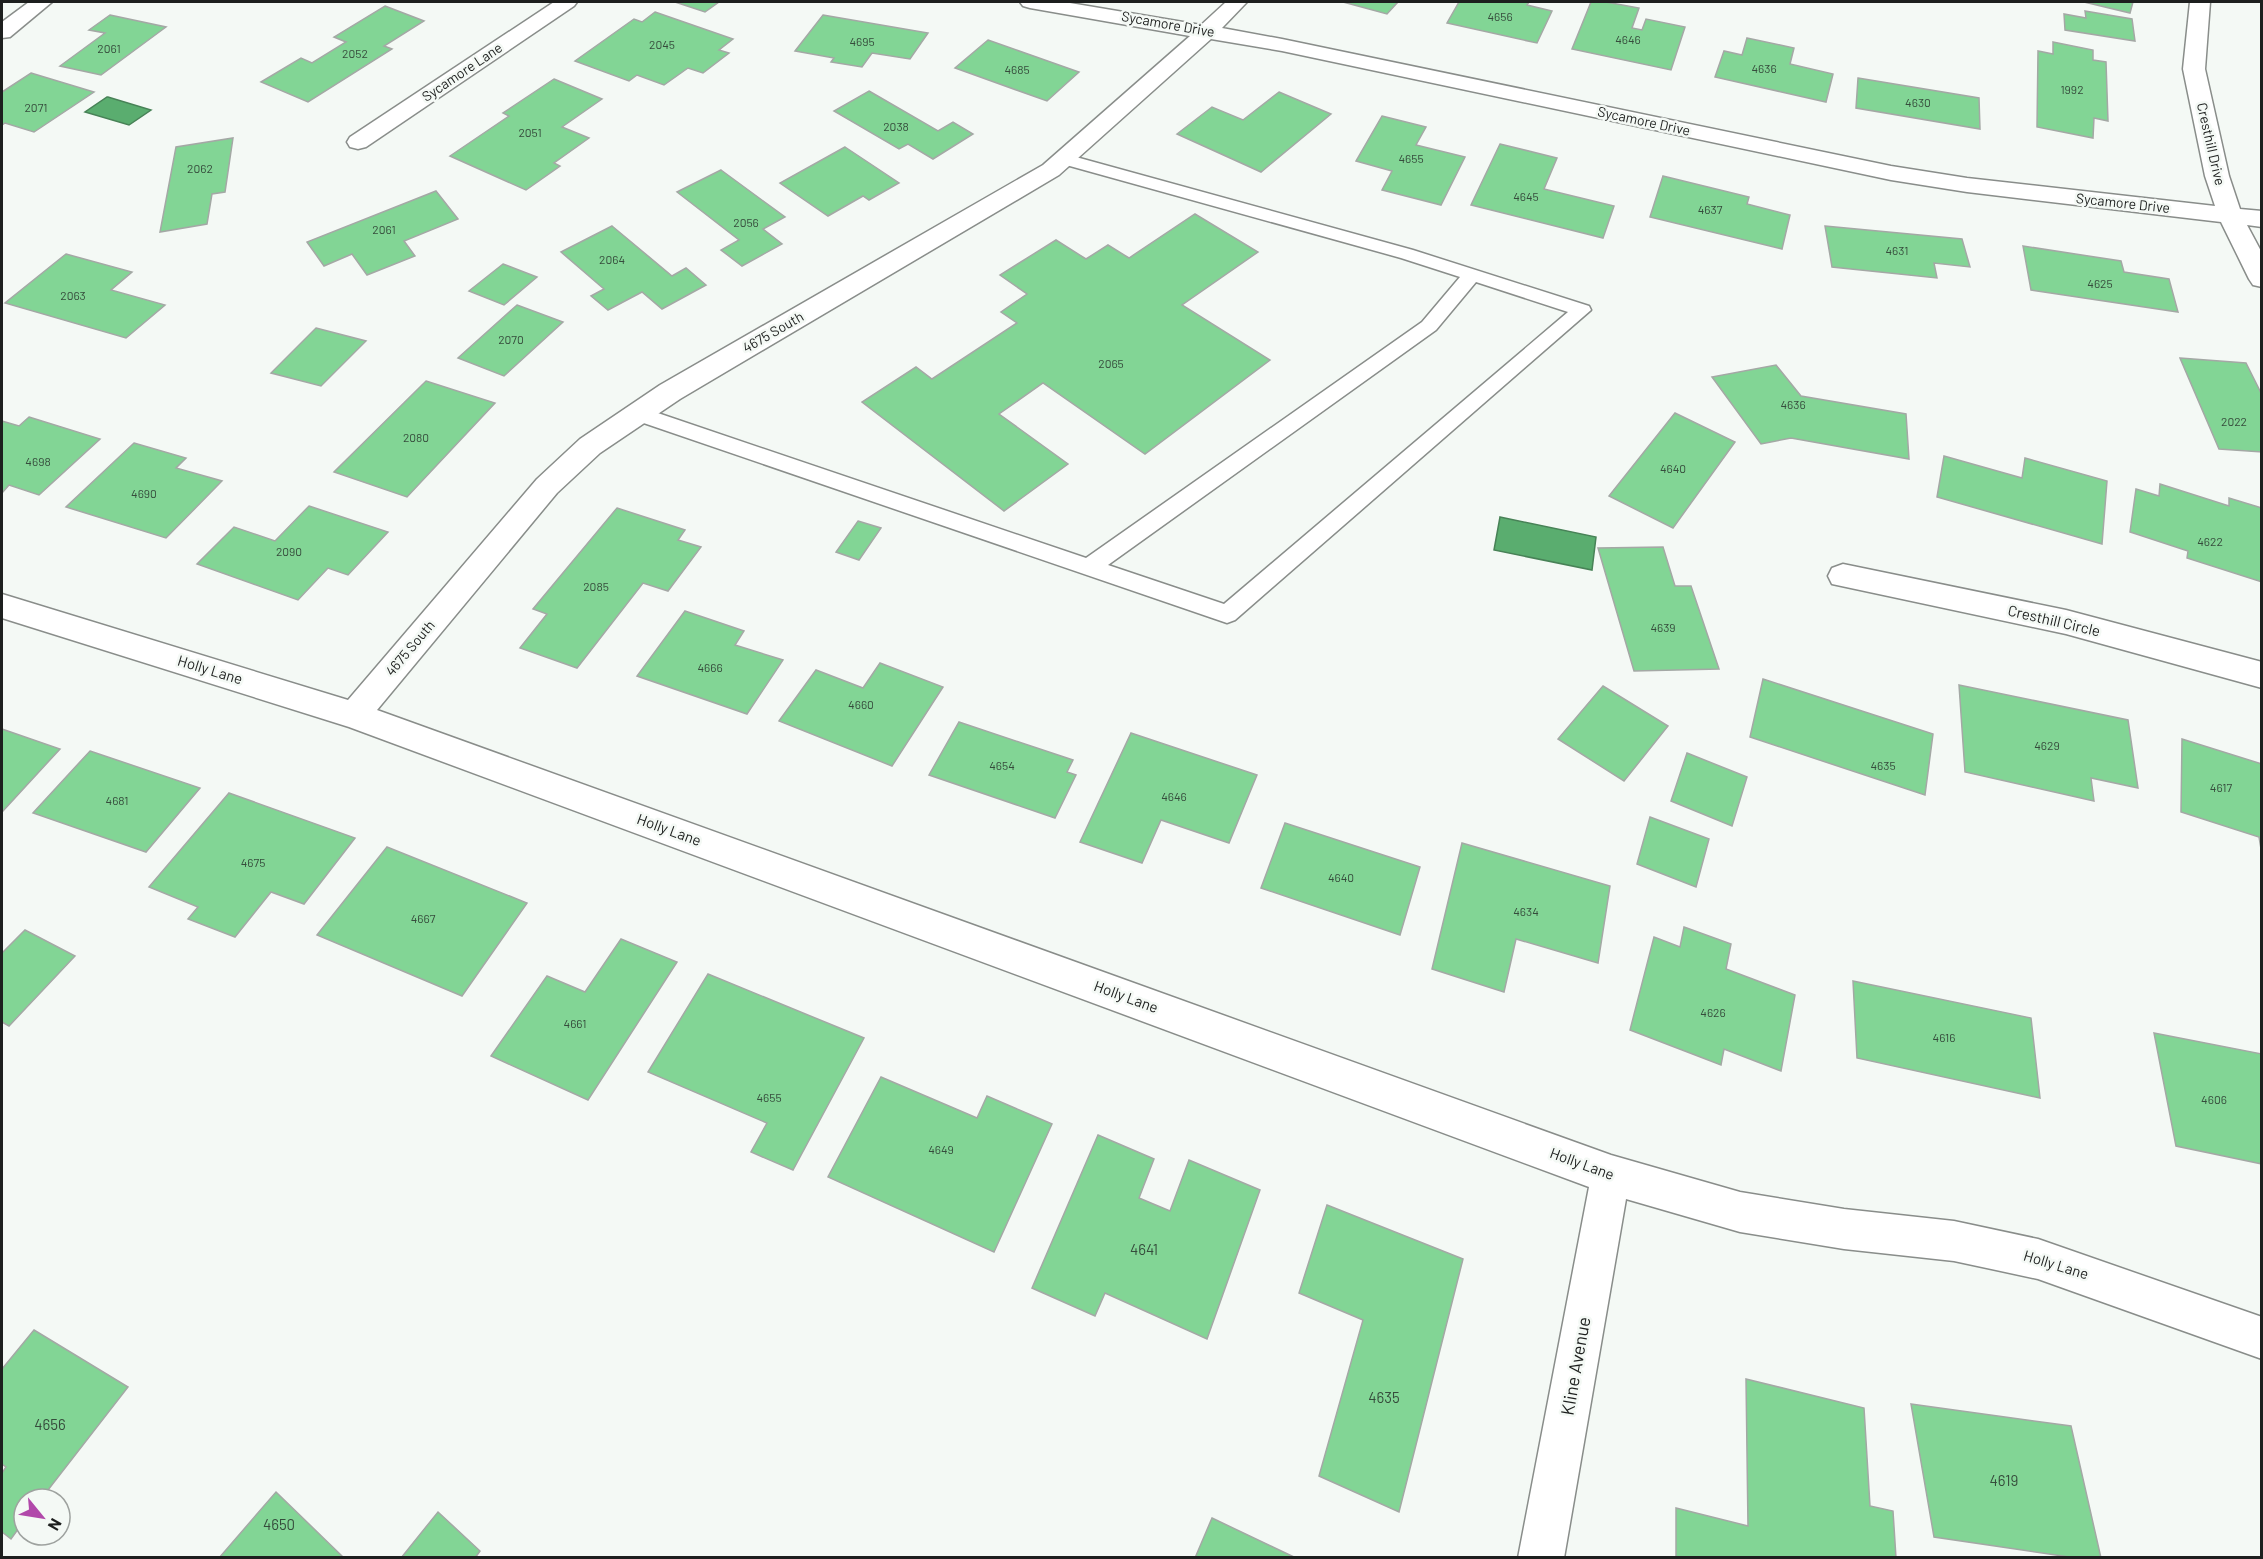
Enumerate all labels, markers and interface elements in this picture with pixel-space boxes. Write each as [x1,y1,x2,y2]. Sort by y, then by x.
street label: Sycamore Drive [1120,7,1216,40]
house number: 4656 [1487,9,1513,23]
house number: 4646 [1615,32,1641,46]
house number: 4695 [849,34,875,48]
house number: 2045 [649,37,675,51]
street label: Sycamore Lane [418,38,505,105]
house number: 2061 [97,41,121,55]
house number: 2052 [342,46,368,60]
house number: 4636 [1751,61,1777,75]
house number: 4685 [1004,62,1030,76]
house number: 1992 [2060,82,2084,96]
house number: 4630 [1905,95,1931,109]
house number: 2071 [24,100,48,114]
street label: Cresthill Drive [2194,101,2229,187]
street label: Sycamore Drive [1596,102,1692,139]
house number: 2038 [883,119,909,133]
house number: 2051 [518,125,542,139]
house number: 4655 [1398,151,1424,165]
house number: 2062 [187,161,213,175]
house number: 4645 [1513,189,1539,203]
street label: Sycamore Drive [2075,189,2171,216]
house number: 4637 [1698,202,1723,216]
house number: 2056 [733,215,759,229]
house number: 2061 [372,222,396,236]
house number: 4631 [1885,243,1909,257]
house number: 2064 [599,252,625,266]
house number: 4625 [2087,276,2113,290]
house number: 2063 [60,288,86,302]
street label: 4675 South [739,307,806,356]
house number: 2070 [498,332,524,346]
house number: 2065 [1098,356,1124,370]
house number: 4636 [1780,397,1806,411]
house number: 2022 [2221,414,2247,428]
house number: 2080 [403,430,429,444]
house number: 4698 [25,454,51,468]
house number: 4640 [1660,461,1686,475]
house number: 4690 [131,486,157,500]
house number: 4622 [2197,534,2223,548]
house number: 2090 [276,544,302,558]
house number: 2085 [583,579,609,593]
street label: Cresthill Circle [2006,601,2102,639]
street label: 4675 South [381,616,438,679]
house number: 4639 [1650,620,1676,634]
street label: Holly Lane [176,651,245,687]
house number: 4666 [697,660,723,674]
house number: 4660 [848,697,874,711]
house number: 4629 [2034,738,2060,752]
house number: 4654 [989,758,1015,772]
house number: 4635 [1870,758,1896,772]
house number: 4617 [2210,780,2233,794]
house number: 4646 [1161,789,1187,803]
house number: 4681 [106,793,128,807]
street label: Holly Lane [635,809,704,849]
house number: 4675 [241,855,265,869]
house number: 4640 [1328,870,1354,884]
house number: 4634 [1513,904,1539,918]
house number: 4667 [411,911,436,925]
street label: Holly Lane [1092,976,1161,1016]
house number: 4626 [1700,1005,1726,1019]
house number: 4661 [564,1016,586,1030]
house number: 4616 [1933,1030,1955,1044]
house number: 4655 [756,1090,782,1104]
house number: 4606 [2201,1092,2227,1106]
house number: 4649 [928,1142,954,1156]
street label: Holly Lane [1548,1143,1617,1183]
house number: 4641 [1130,1240,1158,1258]
street label: Holly Lane [2022,1246,2091,1282]
street label: Kline Avenue [1556,1315,1595,1417]
house number: 4635 [1368,1388,1400,1406]
house number: 4656 [34,1415,66,1433]
house number: 4619 [1990,1471,2018,1489]
north arrow [12,1487,72,1547]
text: N [45,1515,66,1534]
house number: 4650 [263,1515,295,1533]

